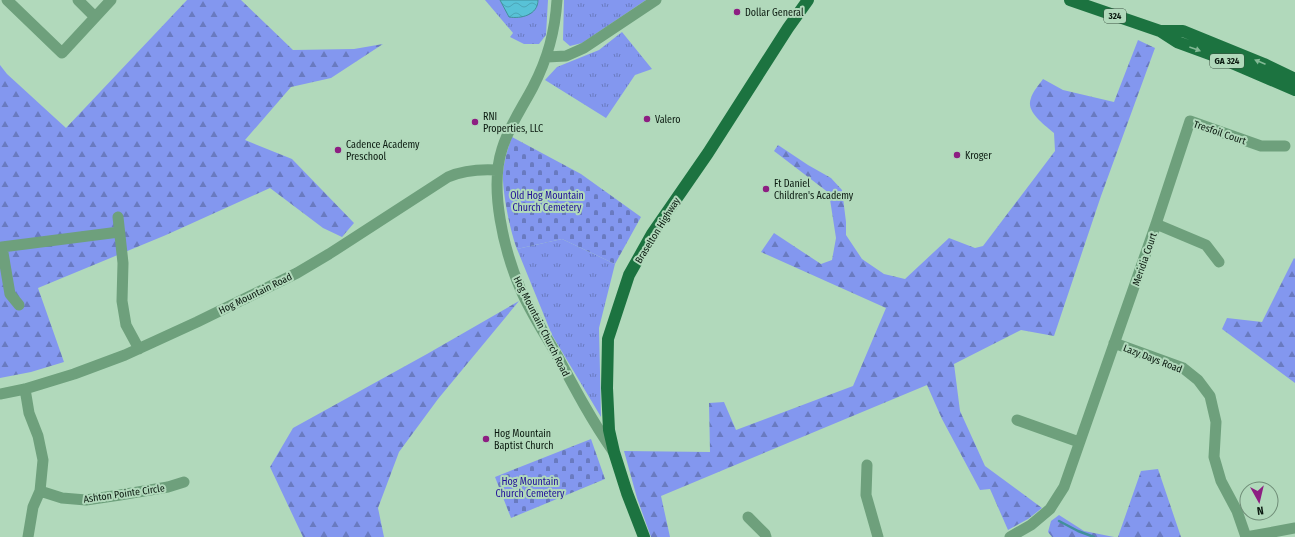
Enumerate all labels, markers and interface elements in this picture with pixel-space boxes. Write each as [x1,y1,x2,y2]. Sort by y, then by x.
marker: Dollar General [732,7,742,17]
place label: Dollar General [745,7,804,19]
road number: 324 [1104,9,1126,23]
one-way arrow [1189,46,1201,52]
road number: GA 324 [1210,54,1244,68]
one-way arrow [1254,59,1265,65]
place label: RNI Properties, LLC [483,111,543,135]
marker: Valero [642,114,652,124]
place label: Valero [655,114,681,126]
marker: RNI Properties, LLC [470,117,480,127]
street label: Tresfoil Court [1192,118,1248,148]
place label: Cadence Academy Preschool [346,139,420,163]
marker: Cadence Academy Preschool [333,145,343,155]
marker: Kroger [952,150,962,160]
place label: Kroger [965,150,992,162]
place label: Ft Daniel Children's Academy [774,178,854,202]
marker: Ft Daniel Children's Academy [761,184,771,194]
park label: Old Hog Mountain Church Cemetery [510,190,584,214]
street label: Braselton Highway [633,195,683,266]
street label: Meridia Court [1130,231,1160,287]
street label: Hog Mountain Road [217,271,294,317]
street label: Hog Mountain Church Road [511,274,572,379]
street label: Lazy Days Road [1121,342,1184,376]
place label: Hog Mountain Baptist Church [494,428,554,452]
marker: Hog Mountain Baptist Church [481,434,491,444]
park label: Hog Mountain Church Cemetery [495,476,565,500]
north arrow [1239,481,1279,521]
street label: Ashton Pointe Circle [83,482,166,506]
text: N [1256,504,1264,517]

